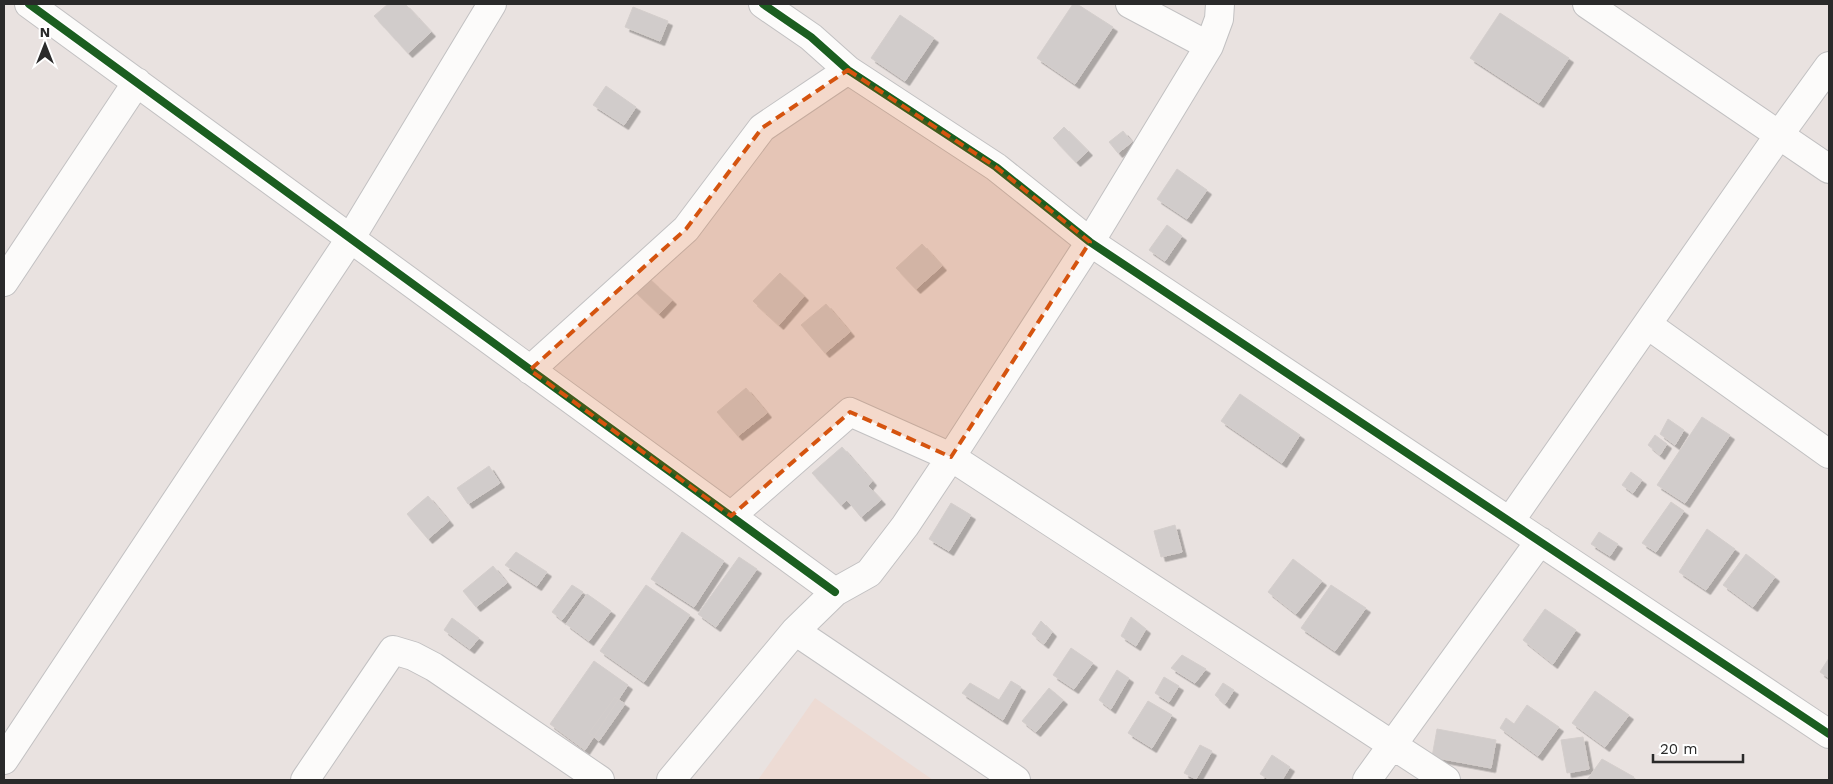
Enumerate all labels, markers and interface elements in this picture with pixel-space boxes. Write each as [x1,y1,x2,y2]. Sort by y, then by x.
north arrow [20,20,70,70]
text: N [40,24,50,40]
scale bar [1653,732,1743,764]
text: 20 m [1660,740,1698,758]

